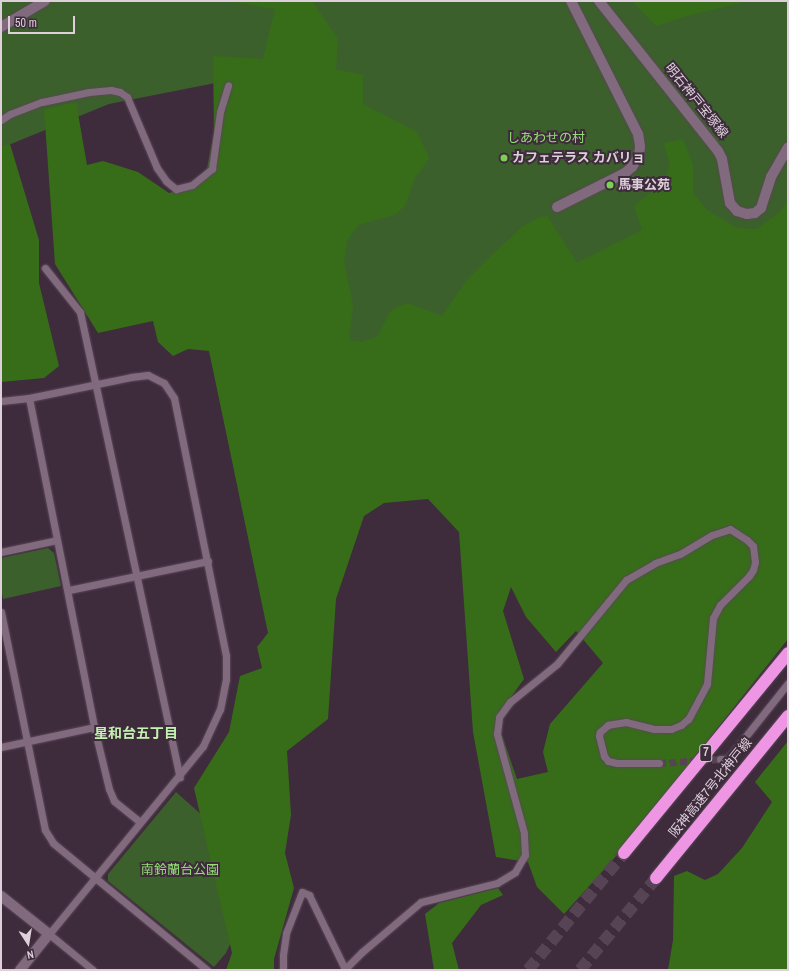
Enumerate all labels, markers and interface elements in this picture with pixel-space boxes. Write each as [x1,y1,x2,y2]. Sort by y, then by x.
scale bar [10,8,77,34]
text: 50 m [15,15,37,31]
street label: 明石神戸宝塚線 [661,61,731,141]
park label: しあわせの村 [507,130,585,146]
place label: カフェテラス カバリョ [512,150,645,166]
marker: カフェテラス カバリョ [499,153,509,163]
place label: 馬事公苑 [618,177,670,193]
marker: 馬事公苑 [605,180,615,190]
district label: 星和台五丁目 [94,725,178,741]
street label: 阪神高速7号北神戸線 [666,735,756,841]
road number: 7 [699,743,713,763]
park label: 南鈴蘭台公園 [141,862,219,878]
north arrow [8,923,48,963]
text: N [26,947,35,962]

